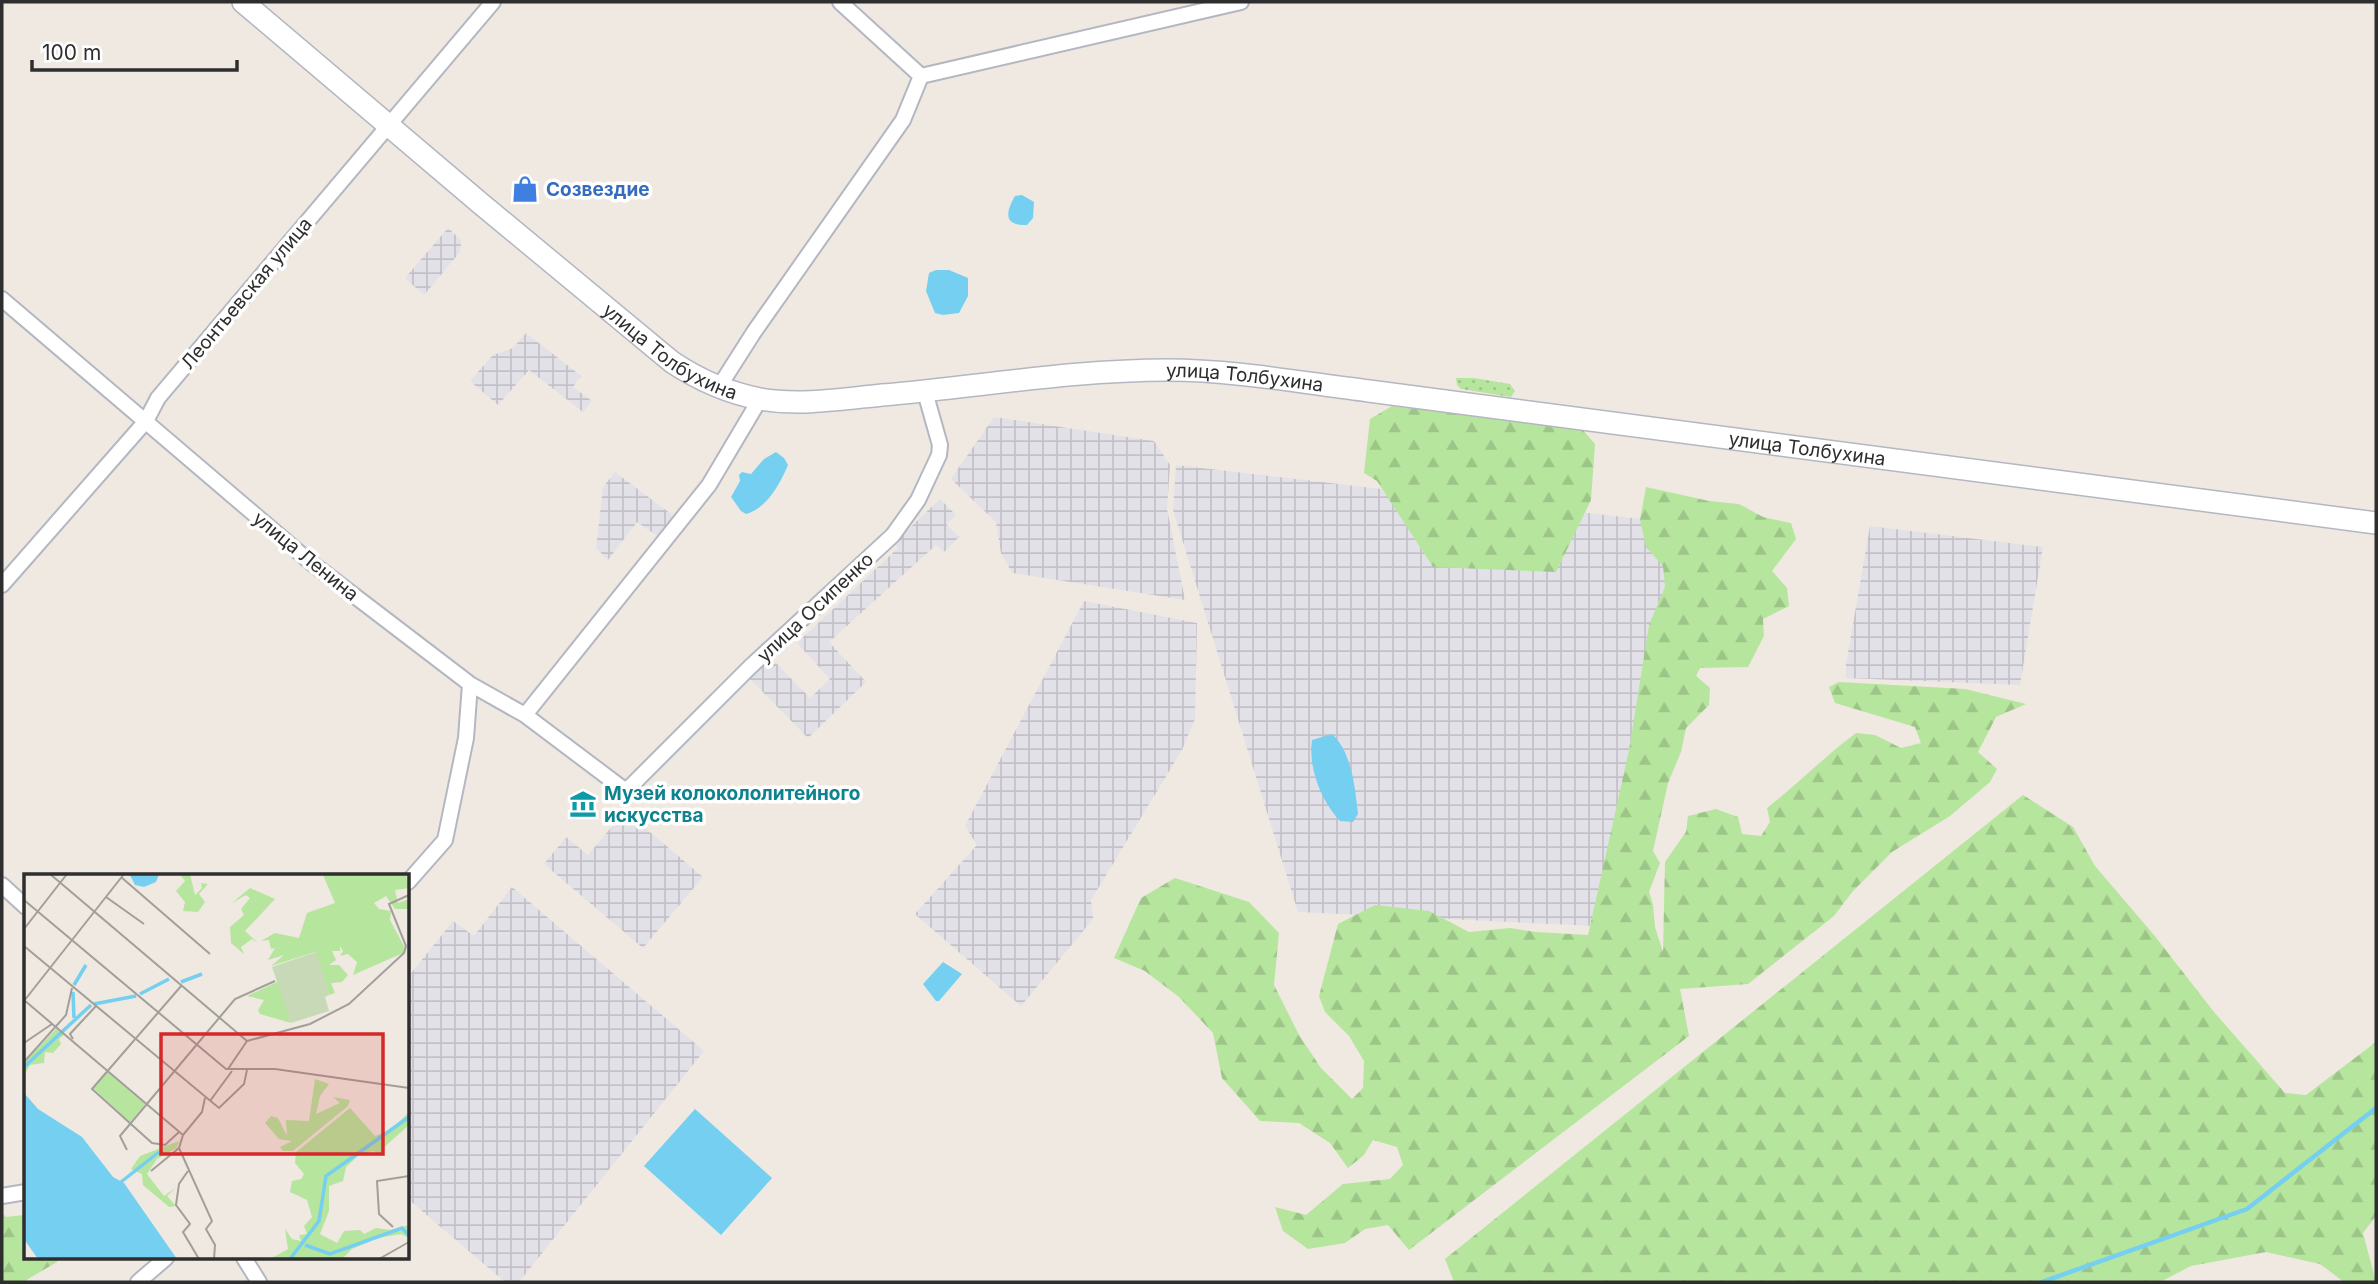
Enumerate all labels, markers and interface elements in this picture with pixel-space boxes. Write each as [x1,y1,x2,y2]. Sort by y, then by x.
scale bar [32,28,236,72]
text: 100 m [42,40,101,65]
shop icon: Созвездие [510,174,540,204]
place label: Созвездие [546,178,650,201]
street label: Леонтьевская улица [176,213,317,374]
street label: улица Толбухина [598,299,740,405]
street label: улица Толбухина [1166,359,1325,397]
street label: улица Толбухина [1727,427,1887,471]
street label: улица Ленина [248,507,363,606]
street label: улица Осипенко [752,548,878,667]
place label: Музей колокололитейного искусства [604,782,860,827]
museum icon: Музей колокололитейного искусства [568,789,598,819]
inset map [24,874,410,1260]

